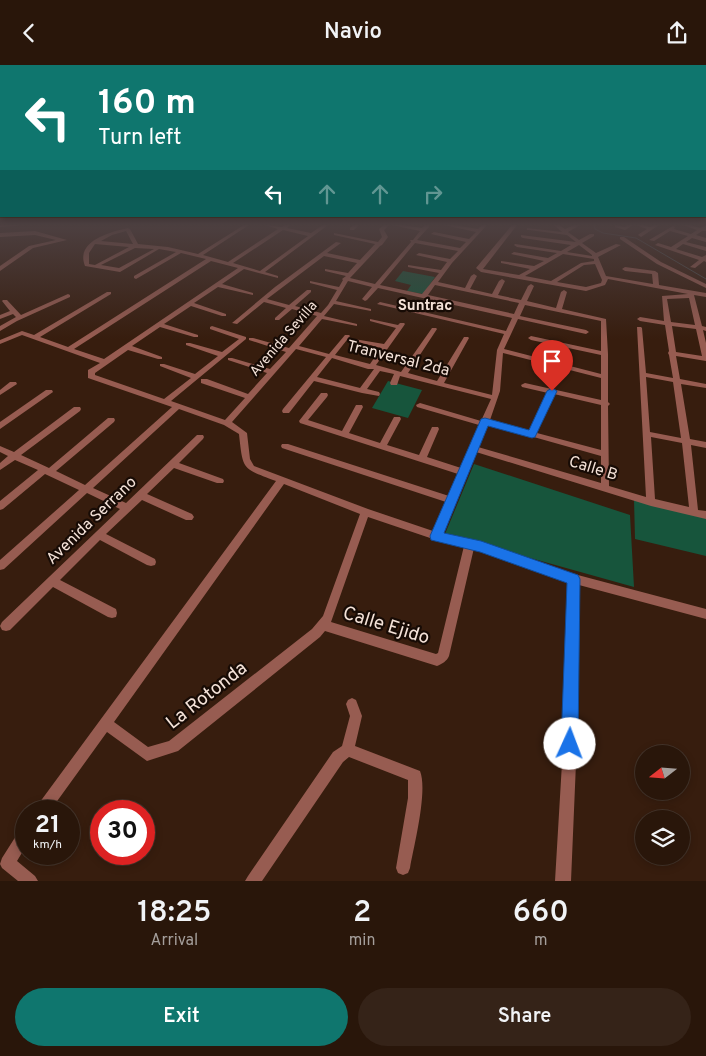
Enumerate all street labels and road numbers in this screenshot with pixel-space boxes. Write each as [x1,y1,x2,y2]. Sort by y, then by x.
street label: Avenida Sevilla [247,298,321,380]
street label: Tranversal 2da [344,337,452,381]
street label: Calle B [566,452,620,486]
street label: Avenida Serrano [43,473,141,569]
street label: Calle Ejido [340,601,432,651]
street label: La Rotonda [161,657,253,735]

